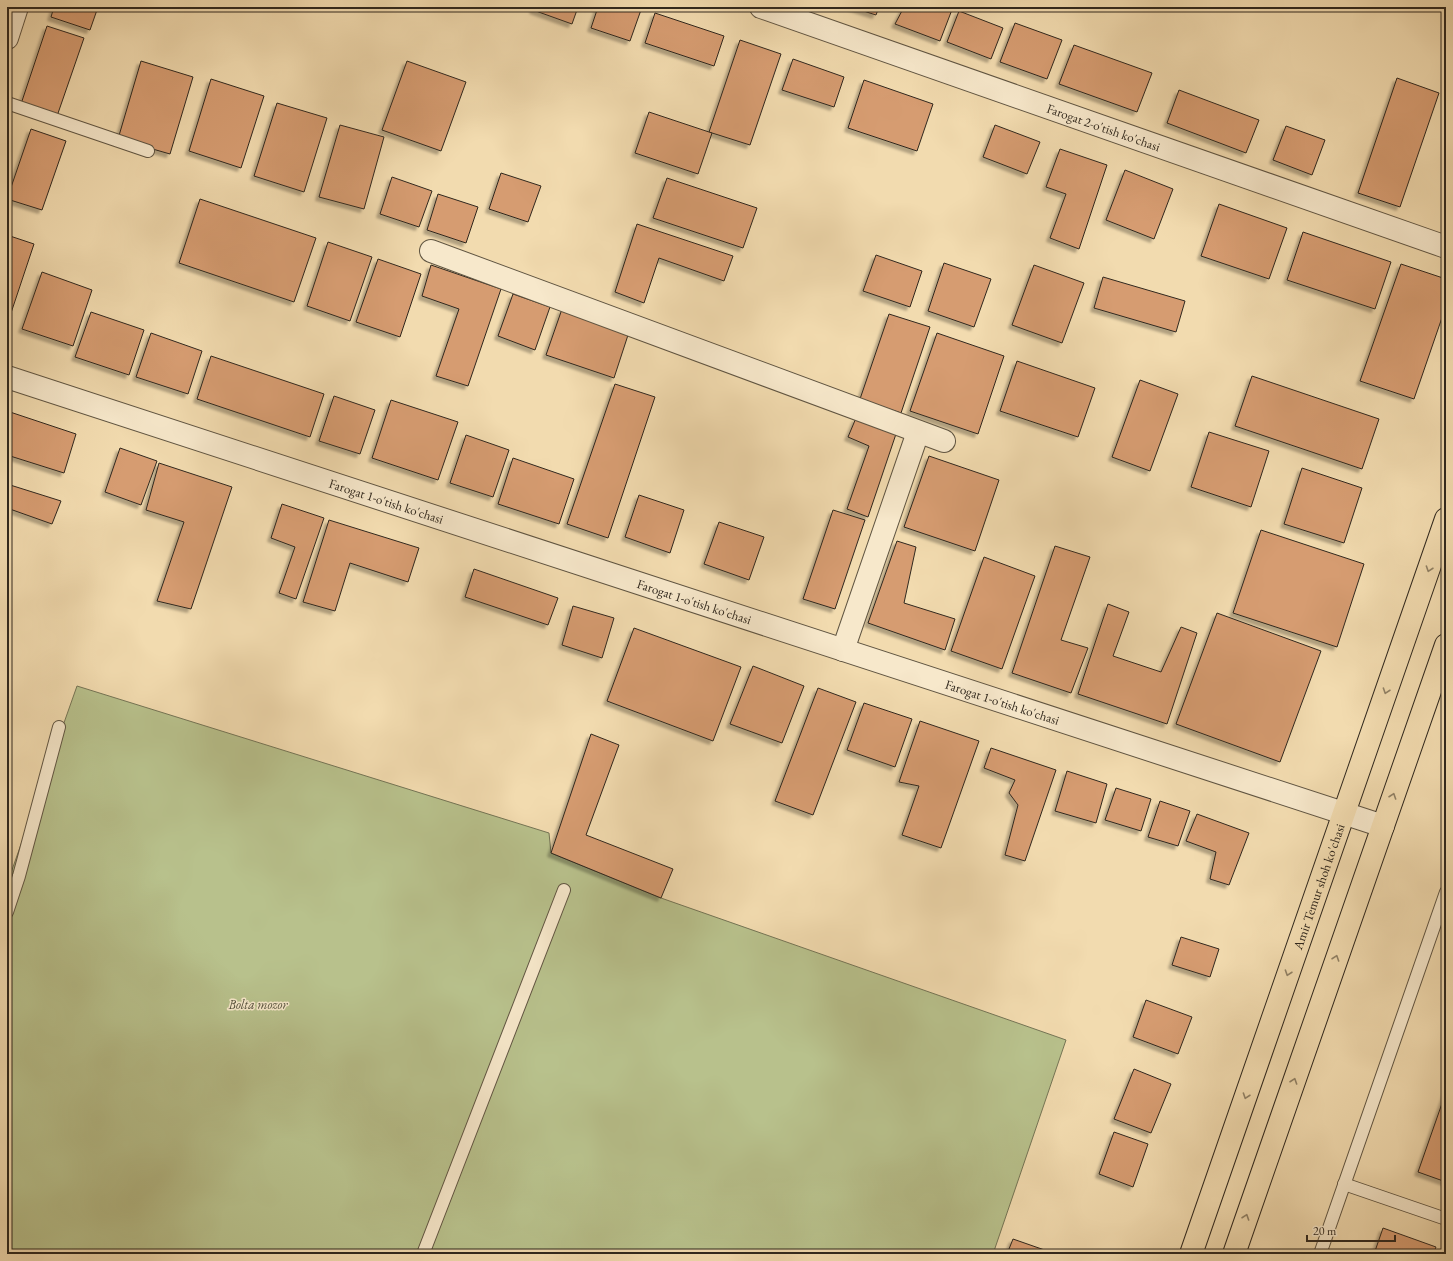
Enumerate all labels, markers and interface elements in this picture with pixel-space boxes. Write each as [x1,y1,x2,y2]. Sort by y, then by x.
street label: Farogat 2-o'tish ko'chasi [1045,99,1163,155]
street label: Farogat 1-o'tish ko'chasi [327,474,446,527]
one-way arrow [1425,565,1433,572]
street label: Farogat 1-o'tish ko'chasi [635,575,754,628]
street label: Farogat 1-o'tish ko'chasi [943,675,1062,728]
one-way arrow [1382,688,1391,695]
one-way arrow [1388,793,1397,800]
street label: Amir Temur shoh ko'chasi [1289,821,1348,953]
one-way arrow [1332,955,1340,962]
one-way arrow [1284,969,1293,976]
park label: Bolta mozor [228,996,289,1013]
one-way arrow [1289,1078,1297,1085]
one-way arrow [1242,1092,1250,1099]
one-way arrow [1242,1214,1250,1221]
scale bar [1307,1217,1395,1243]
text: 20 m [1313,1223,1337,1239]

